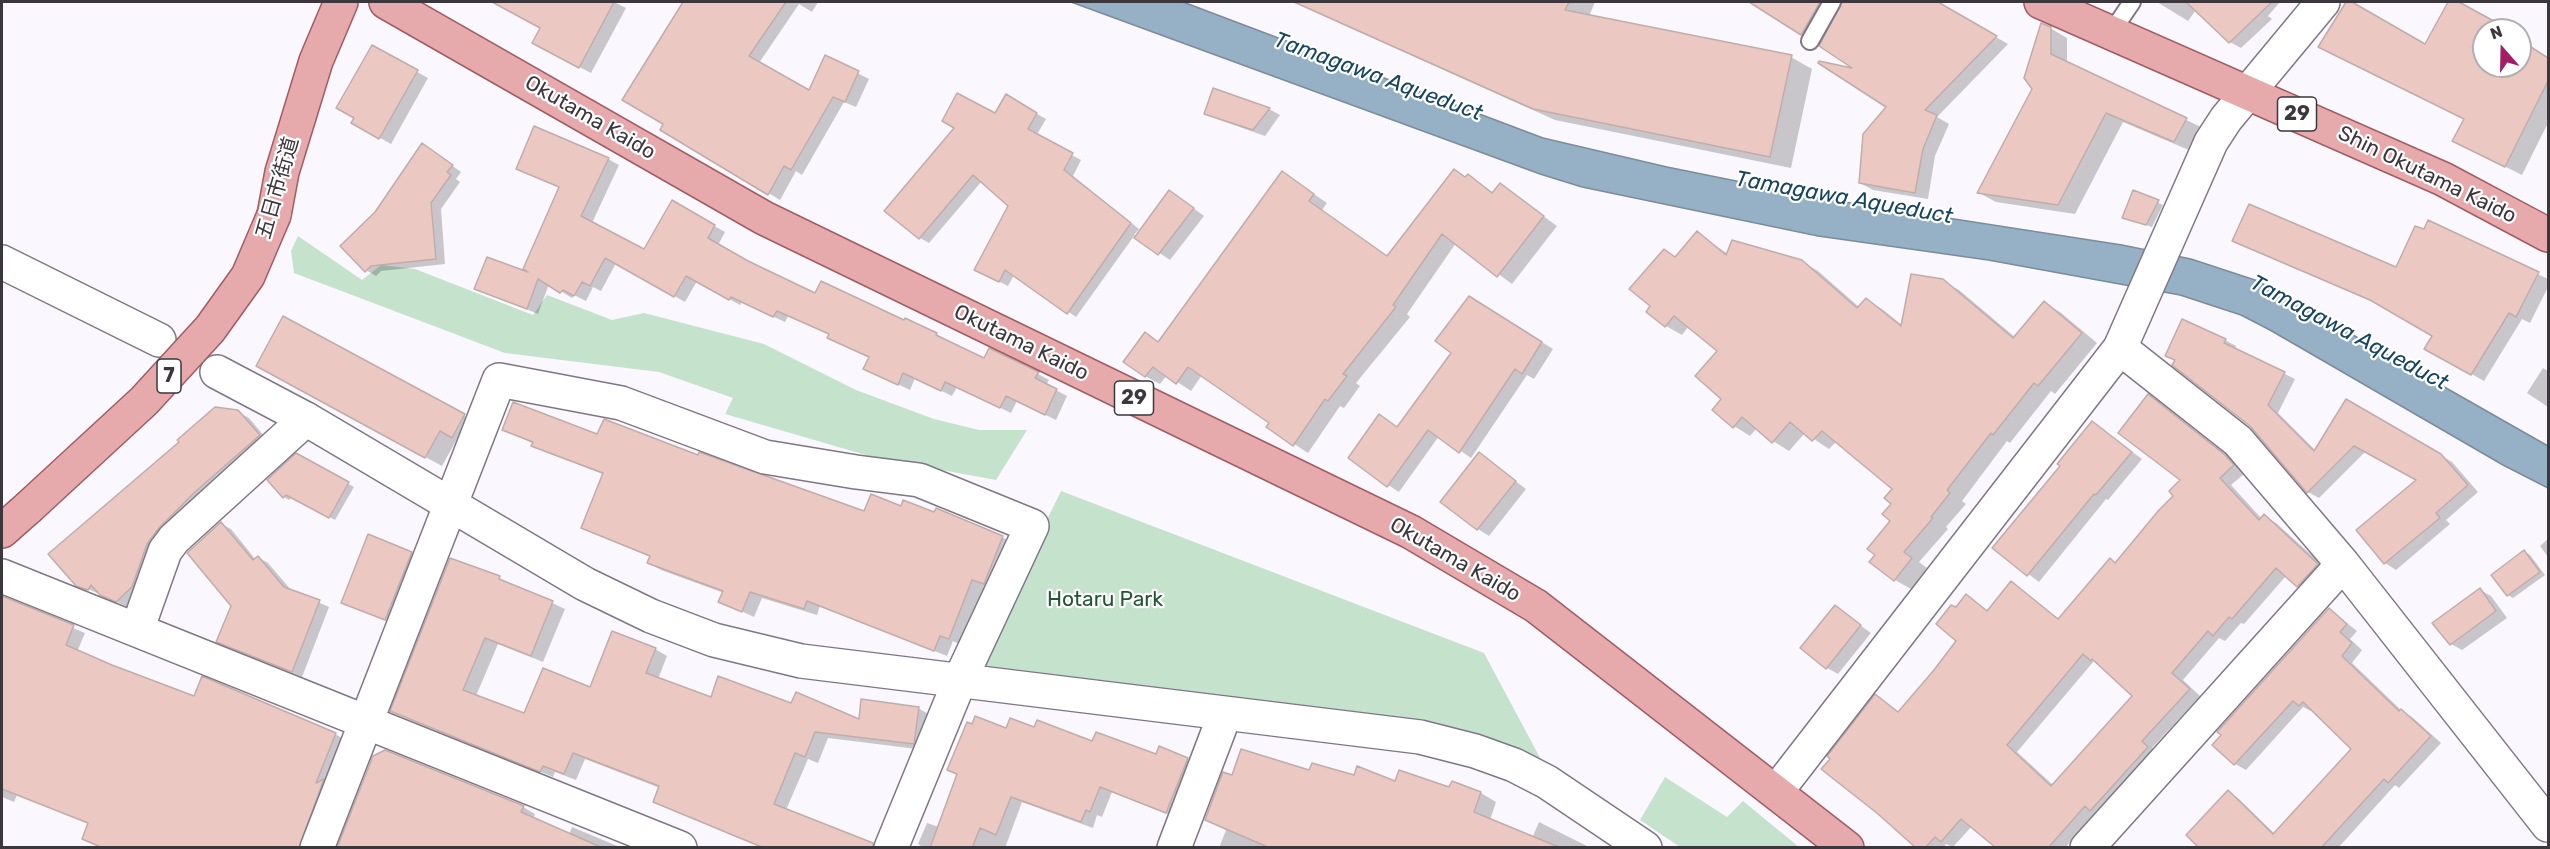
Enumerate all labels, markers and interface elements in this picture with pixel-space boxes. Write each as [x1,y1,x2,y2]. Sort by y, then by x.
north arrow [2472,18,2532,78]
text: N [2488,22,2505,43]
water label: Tamagawa Aqueduct [1270,27,1486,127]
street label: Okutama Kaido [520,70,660,166]
road number: 29 [2278,97,2316,131]
street label: Shin Okutama Kaido [2334,121,2520,229]
street label: 五日市街道 [251,134,305,242]
water label: Tamagawa Aqueduct [1733,166,1955,230]
water label: Tamagawa Aqueduct [2246,270,2452,396]
street label: Okutama Kaido [950,300,1092,386]
road number: 7 [157,359,181,393]
road number: 29 [1114,381,1154,415]
street label: Okutama Kaido [1385,512,1525,608]
park label: Hotaru Park [1047,587,1163,613]

